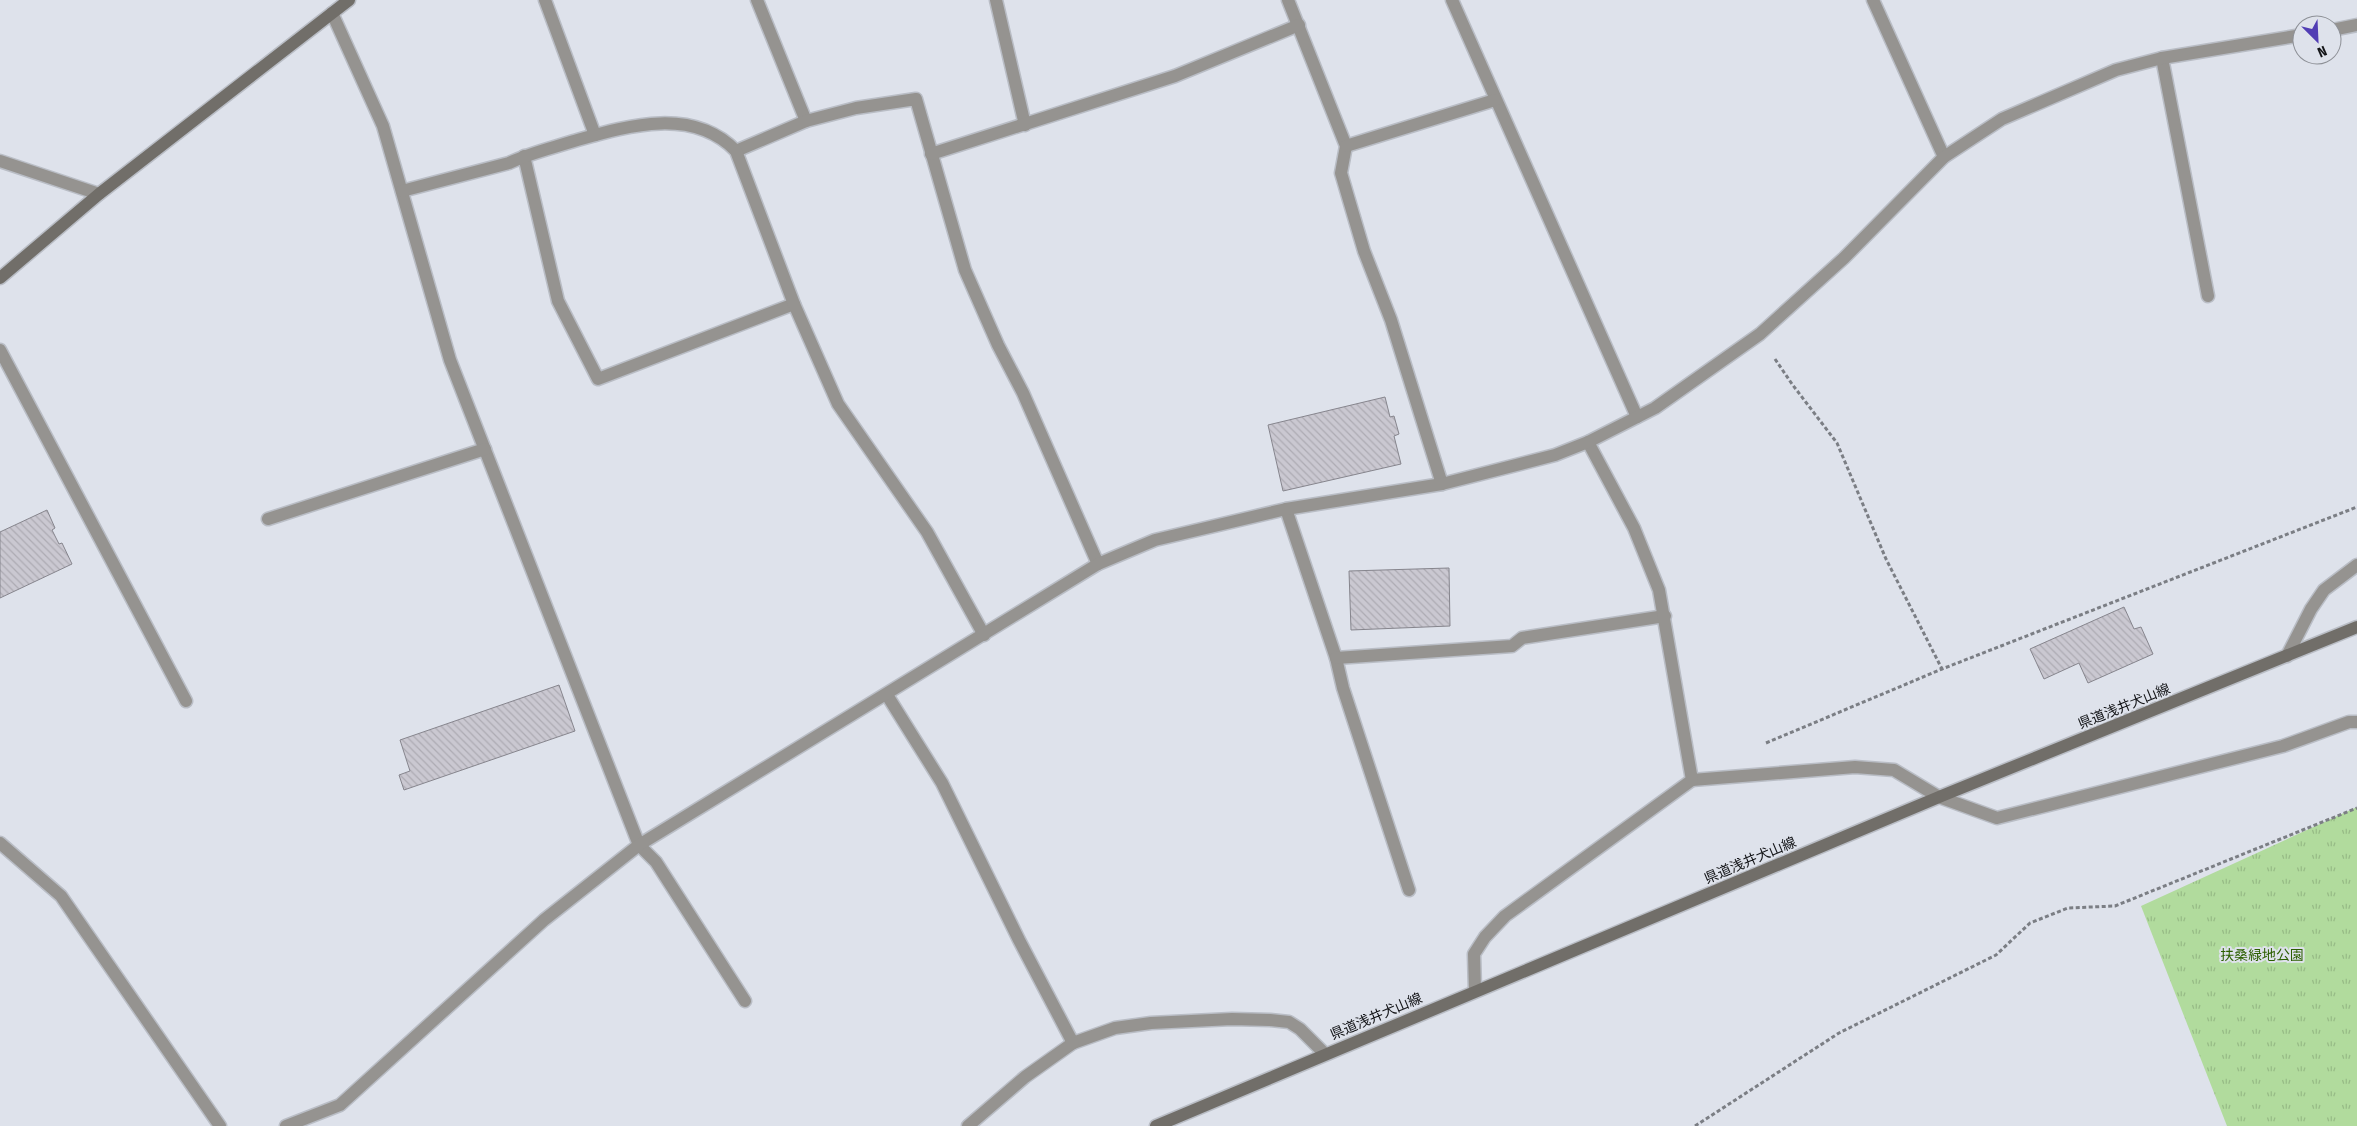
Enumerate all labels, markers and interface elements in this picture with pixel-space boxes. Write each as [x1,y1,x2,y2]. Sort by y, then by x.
north arrow [2292,15,2342,65]
text: N [2315,42,2329,61]
street label: 県道浅井犬山線 [2076,680,2173,733]
street label: 県道浅井犬山線 [1702,833,1799,887]
park label: 扶桑緑地公園 [2220,947,2304,964]
street label: 県道浅井犬山線 [1328,989,1425,1043]

